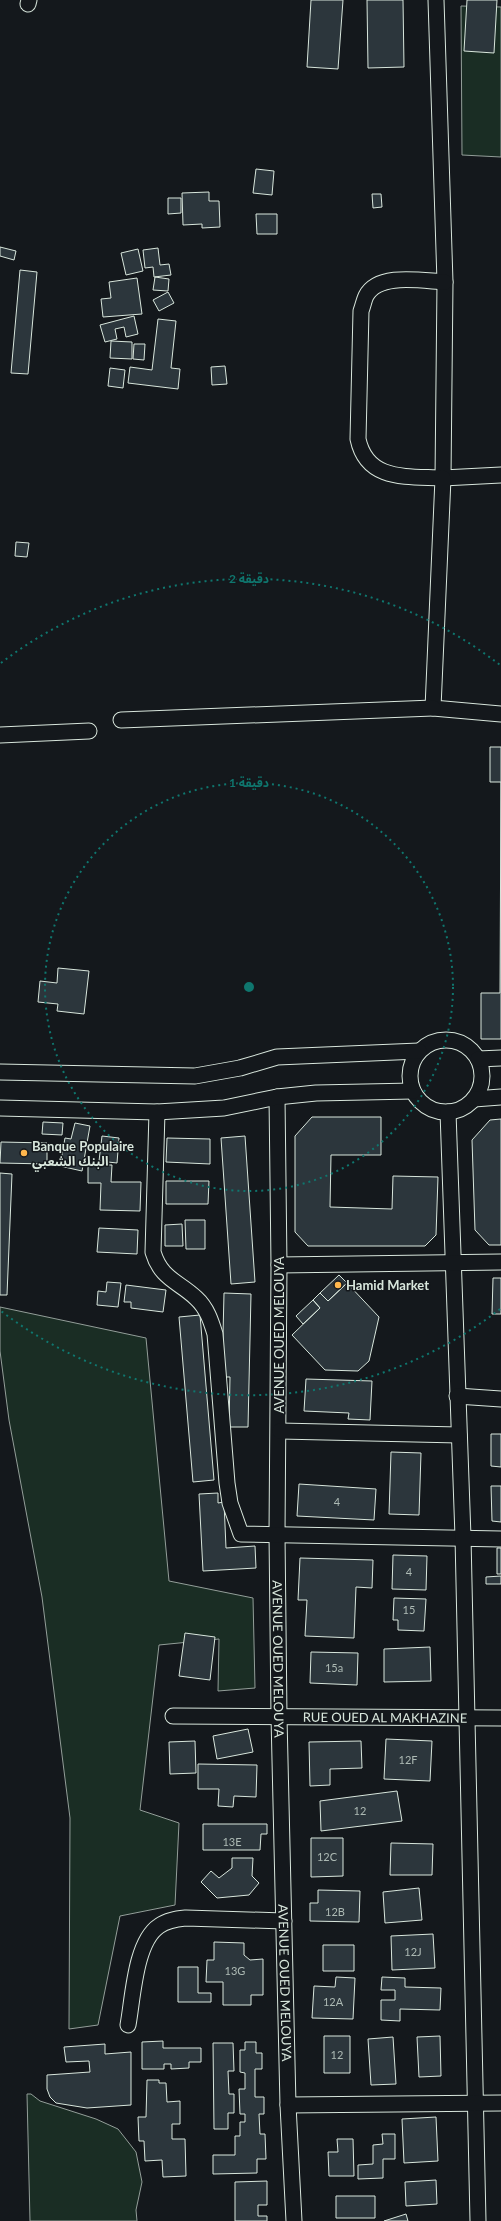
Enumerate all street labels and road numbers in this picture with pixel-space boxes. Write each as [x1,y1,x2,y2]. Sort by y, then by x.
street label: AVENUE OUED MELOUYA [271,1256,287,1414]
street label: AVENUE OUED MELOUYA [270,1580,287,1738]
street label: RUE OUED AL MAKHAZINE [303,1709,467,1726]
street label: AVENUE OUED MELOUYA [275,1904,295,2062]

